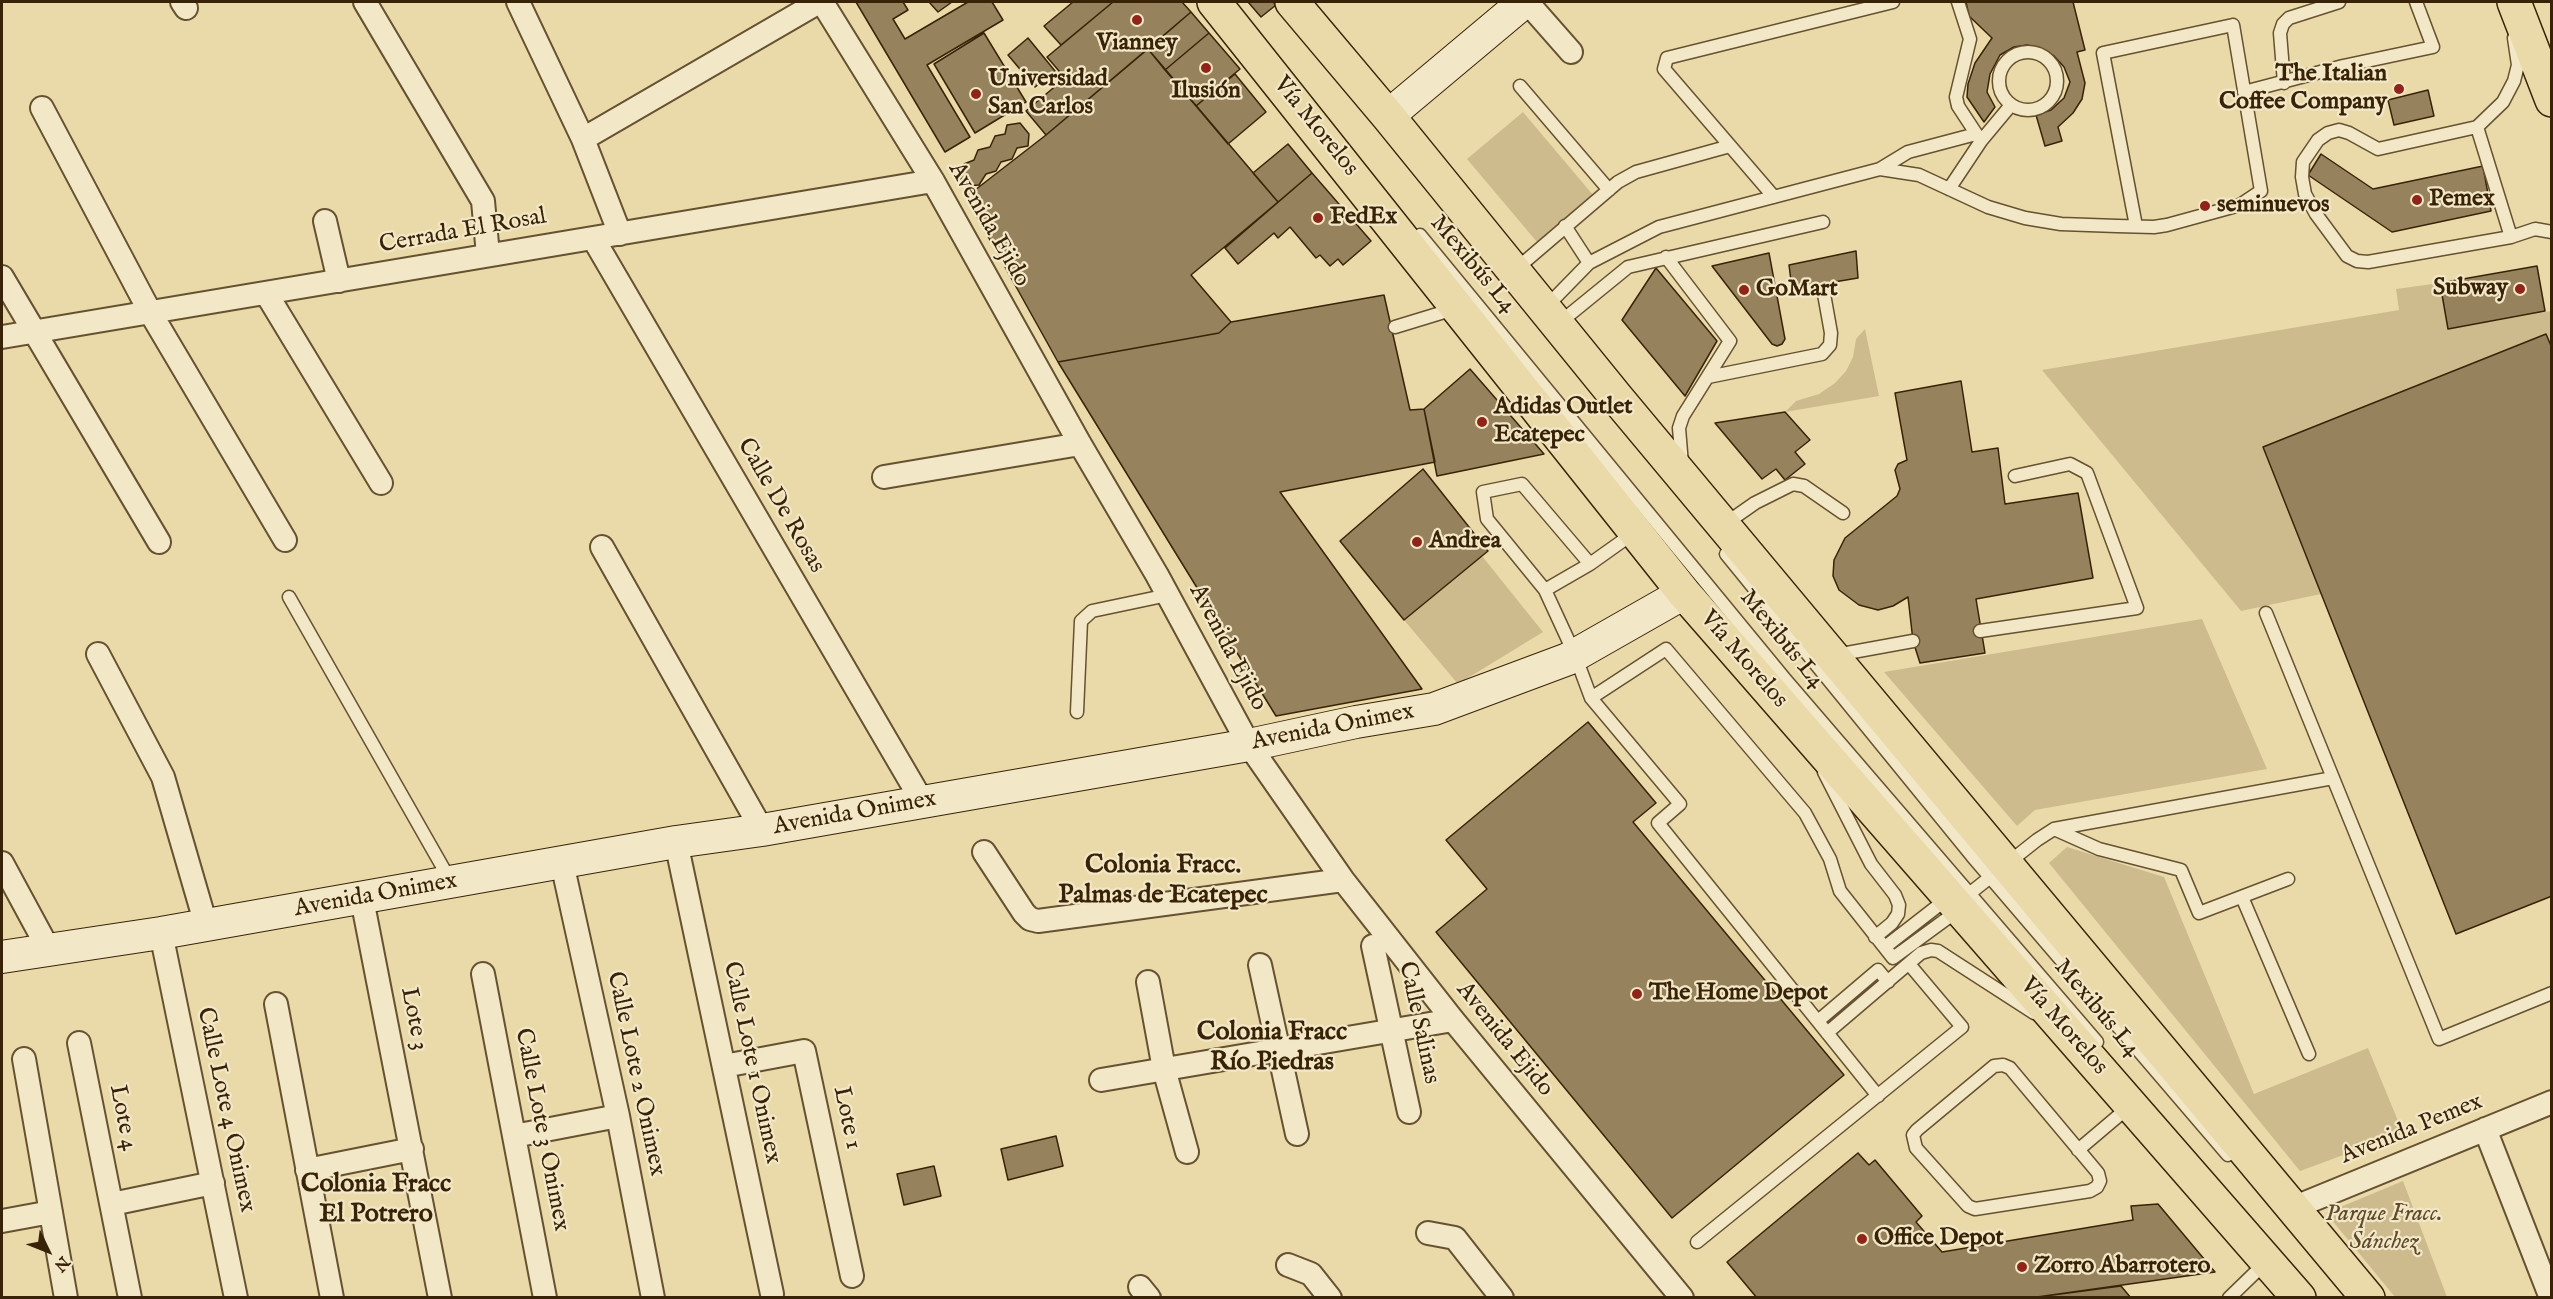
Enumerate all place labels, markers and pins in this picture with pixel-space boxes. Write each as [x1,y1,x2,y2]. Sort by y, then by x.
marker: Vianney [1130,13,1144,27]
place label: Vianney [1097,30,1177,58]
marker: Ilusión [1199,61,1213,75]
place label: The Italian Coffee Company [2219,61,2387,117]
place label: Universidad San Carlos [988,66,1108,122]
place label: Ilusión [1171,78,1241,106]
marker: The Italian Coffee Company [2392,82,2406,96]
marker: Universidad San Carlos [969,87,983,101]
place label: Pemex [2429,186,2495,214]
place label: seminuevos [2217,192,2329,220]
marker: Pemex [2410,193,2424,207]
marker: seminuevos [2198,199,2212,213]
place label: FedEx [1330,204,1397,232]
marker: FedEx [1311,211,1325,225]
place label: Subway [2433,275,2508,303]
place label: GoMart [1756,276,1838,304]
marker: Subway [2513,282,2527,296]
marker: GoMart [1737,283,1751,297]
place label: Adidas Outlet Ecatepec [1494,394,1632,450]
marker: Adidas Outlet Ecatepec [1475,415,1489,429]
place label: Andrea [1429,528,1501,556]
marker: Andrea [1410,535,1424,549]
place label: The Home Depot [1649,980,1828,1008]
marker: The Home Depot [1630,987,1644,1001]
place label: Office Depot [1874,1225,2004,1253]
marker: Office Depot [1855,1232,1869,1246]
place label: Zorro Abarrotero [2034,1253,2210,1281]
marker: Zorro Abarrotero [2015,1260,2029,1274]

